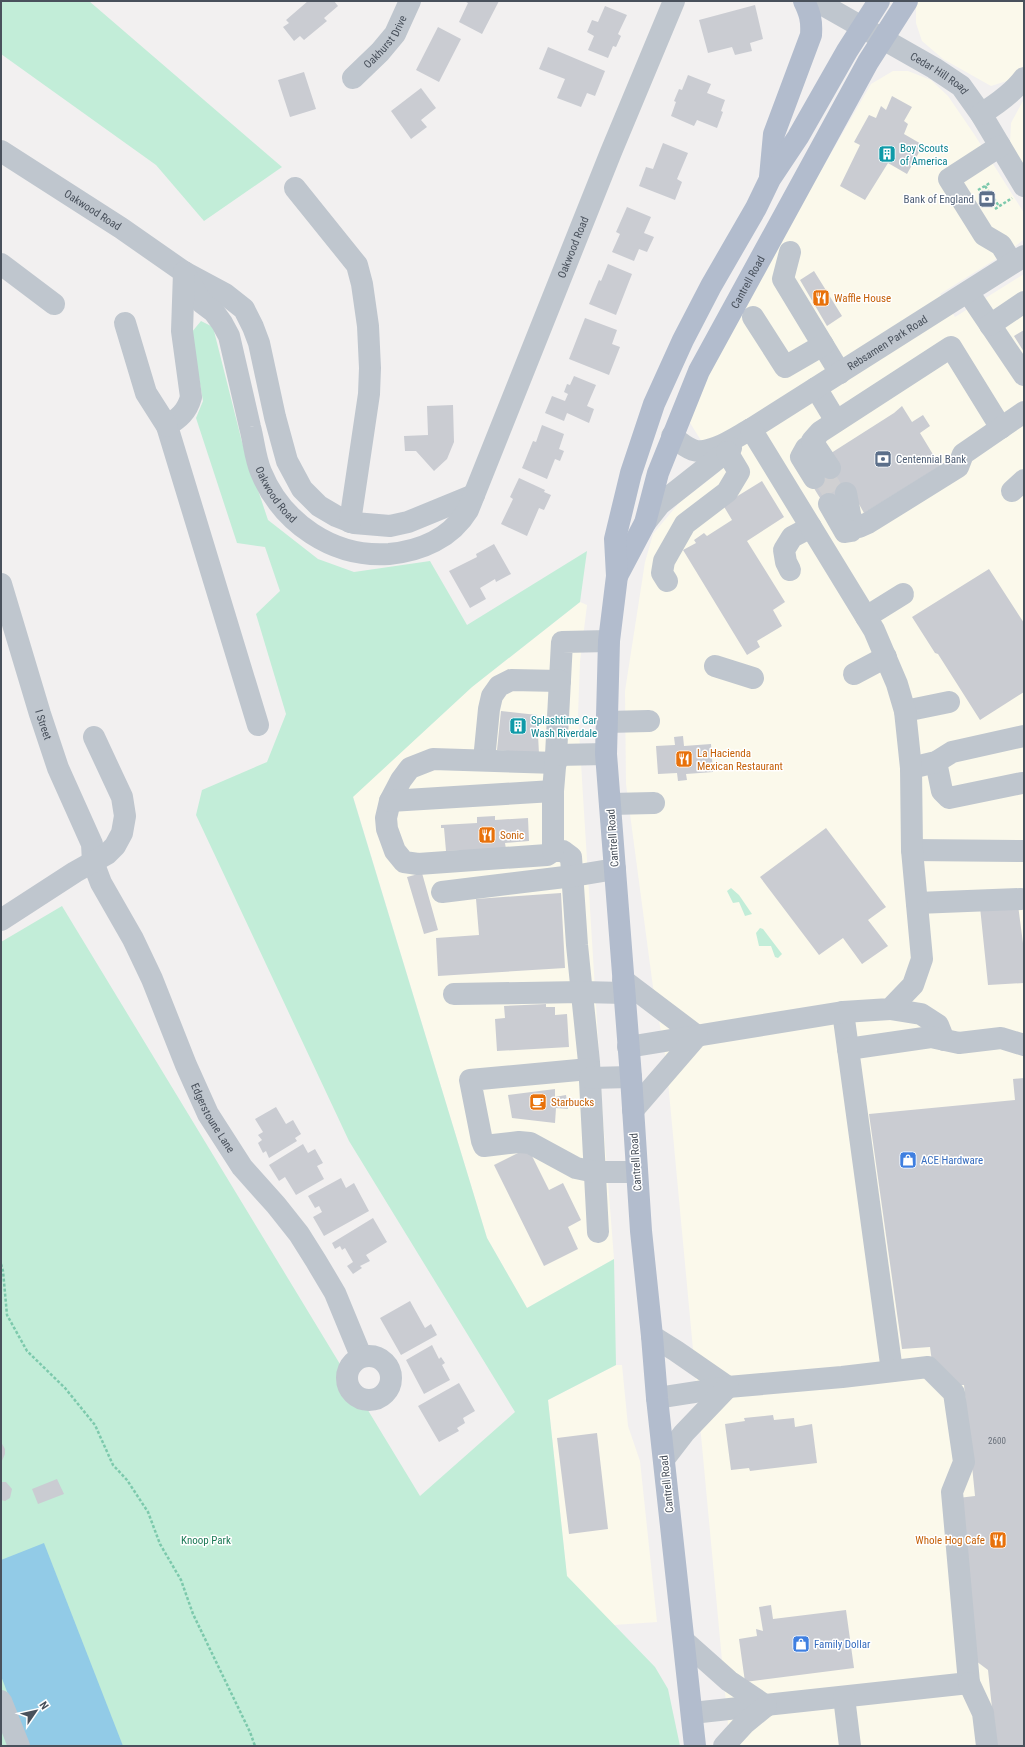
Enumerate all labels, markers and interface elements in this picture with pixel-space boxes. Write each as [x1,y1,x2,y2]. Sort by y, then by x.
street label: Oakhurst Drive [361,13,409,71]
street label: Cedar Hill Road [908,49,971,97]
place label: Boy Scouts of America [900,142,948,168]
building icon: Boy Scouts of America [877,144,897,164]
street label: Oakwood Road [62,187,124,233]
bank icon: Bank of England [977,189,997,209]
place label: Bank of England [904,193,974,206]
street label: Oakwood Road [555,215,591,280]
street label: Cantrell Road [728,253,767,311]
restaurant icon: Waffle House [811,288,831,308]
place label: Waffle House [834,292,891,305]
street label: Rebsamen Park Road [845,312,930,373]
bank icon: Centennial Bank [873,449,893,469]
place label: Centennial Bank [896,453,966,466]
street label: Oakwood Road [253,464,299,525]
street label: I Street [33,708,55,742]
place label: Splashtime Car Wash Riverdale [531,714,597,740]
building icon: Splashtime Car Wash Riverdale [508,716,528,736]
place label: La Hacienda Mexican Restaurant [697,747,783,773]
restaurant icon: La Hacienda Mexican Restaurant [674,749,694,769]
street label: Cantrell Road [604,809,622,867]
restaurant icon: Sonic [477,825,497,845]
place label: Sonic [500,829,524,842]
street label: Edgerstoune Lane [188,1081,238,1155]
cafe icon: Starbucks [528,1092,548,1112]
place label: Starbucks [551,1096,594,1109]
street label: Cantrell Road [627,1133,645,1191]
shop icon: ACE Hardware [898,1150,918,1170]
place label: ACE Hardware [921,1154,983,1167]
house number: 2600 [988,1436,1006,1446]
street label: Cantrell Road [657,1454,677,1514]
restaurant icon: Whole Hog Cafe [988,1530,1008,1550]
park label: Knoop Park [181,1534,231,1547]
place label: Whole Hog Cafe [915,1534,985,1547]
shop icon: Family Dollar [791,1634,811,1654]
place label: Family Dollar [814,1638,871,1651]
north arrow [16,1691,56,1731]
text: N [37,1699,51,1712]

